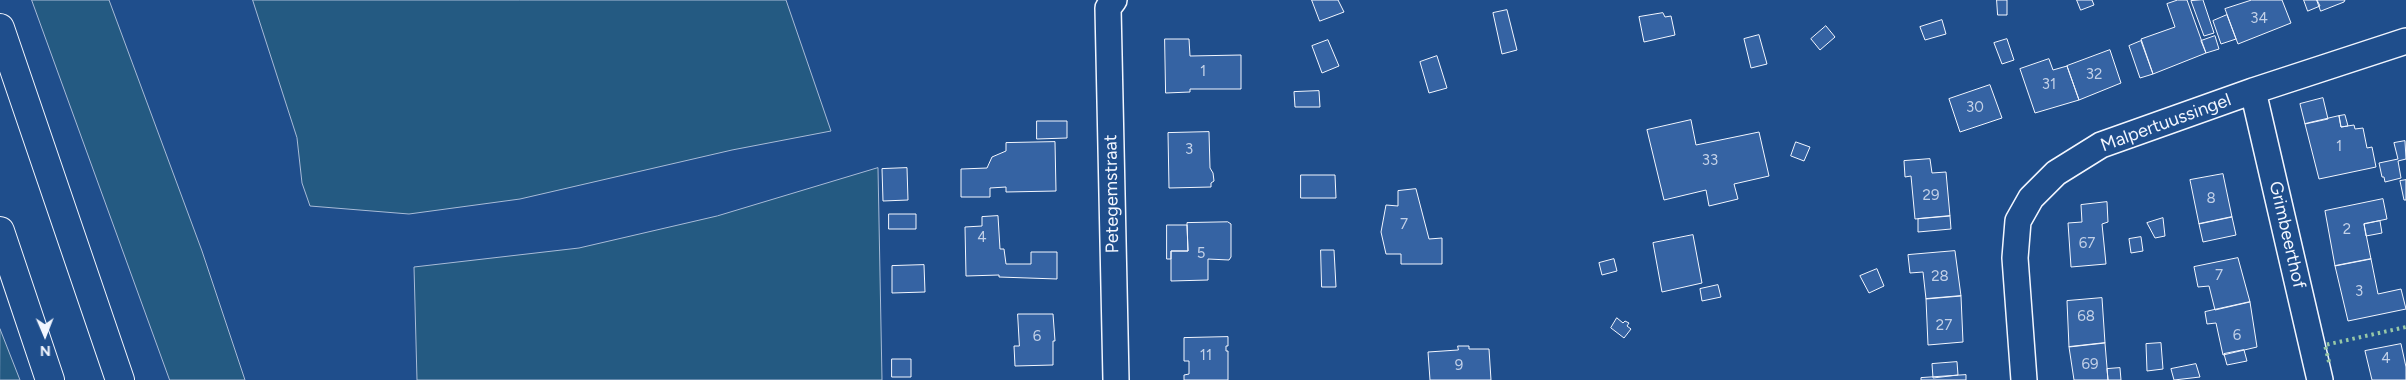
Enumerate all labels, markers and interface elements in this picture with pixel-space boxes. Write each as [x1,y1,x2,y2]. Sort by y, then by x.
house number: 34 [2250,10,2268,28]
house number: 1 [1200,63,1206,81]
house number: 32 [2086,66,2102,84]
house number: 31 [2042,76,2056,94]
street label: Malpertuussingel [2098,89,2234,157]
house number: 30 [1966,99,1984,117]
street label: Petegemstraat [1100,134,1124,254]
house number: 1 [2336,138,2342,156]
house number: 3 [1185,141,1193,159]
house number: 33 [1702,152,1718,170]
street label: Grimbeerthof [2264,179,2310,291]
house number: 29 [1923,187,1939,205]
house number: 8 [2206,190,2216,208]
house number: 7 [1400,216,1408,234]
house number: 2 [2343,221,2351,239]
house number: 4 [977,229,987,247]
house number: 67 [2079,235,2095,253]
house number: 5 [1197,245,1205,263]
house number: 7 [2215,267,2223,285]
house number: 28 [1931,268,1949,286]
house number: 3 [2355,283,2363,301]
house number: 68 [2077,308,2095,326]
north arrow [20,310,70,360]
house number: 27 [1936,317,1952,335]
house number: 6 [2233,327,2241,345]
house number: 6 [1033,328,1041,346]
text: N [40,342,51,359]
house number: 11 [1200,347,1212,365]
house number: 4 [2381,350,2391,368]
house number: 69 [2082,356,2098,374]
house number: 9 [1455,357,1463,375]

